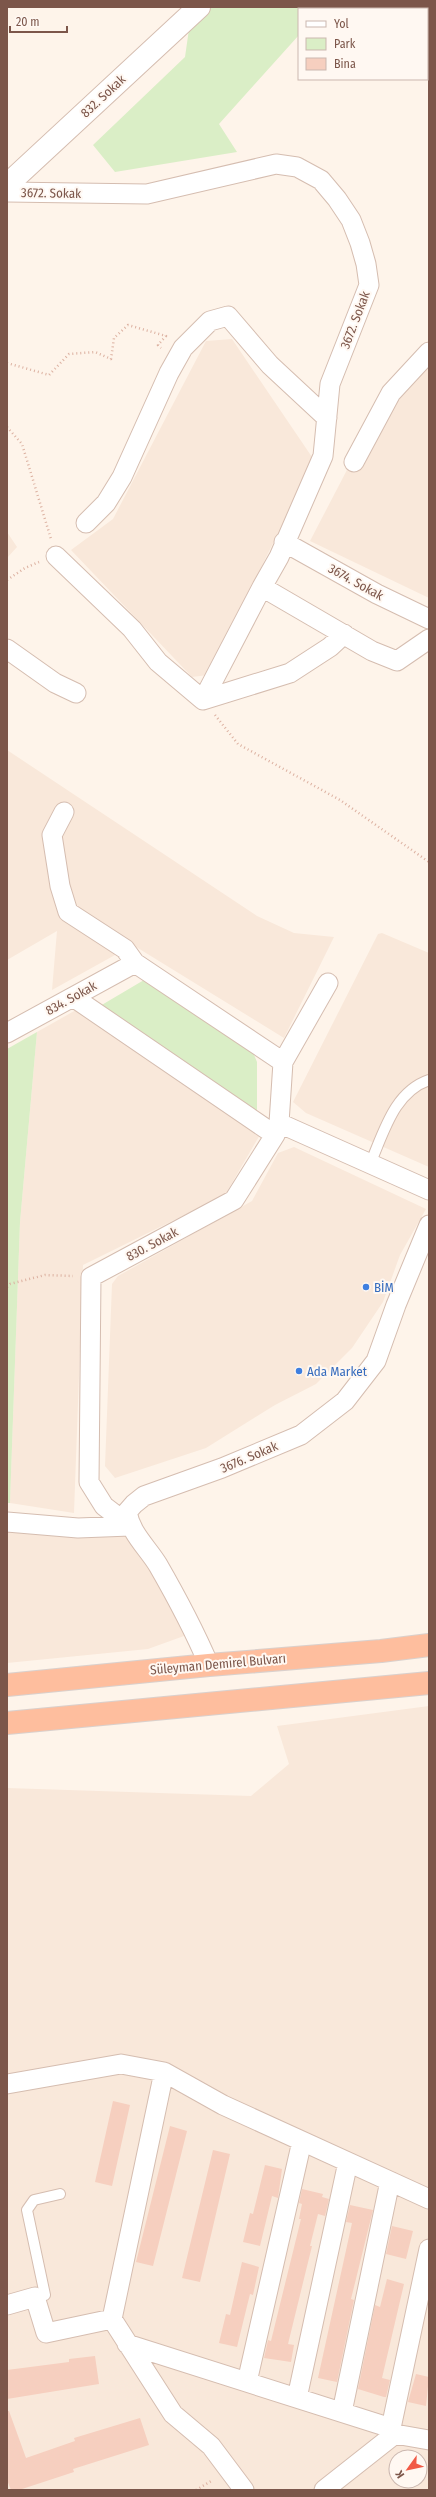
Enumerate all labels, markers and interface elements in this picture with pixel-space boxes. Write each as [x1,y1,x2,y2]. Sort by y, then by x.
scale bar [10,8,67,34]
legend [298,8,428,80]
text: 20 m [16,15,40,29]
text: Yol [334,17,349,31]
text: Park [334,37,356,51]
text: Bina [334,57,356,71]
street label: 832. Sokak [78,71,129,120]
street label: 3672. Sokak [21,185,82,201]
street label: 3672. Sokak [337,288,373,351]
street label: 3674. Sokak [326,561,387,604]
street label: 834. Sokak [43,977,100,1018]
street label: 830. Sokak [124,1224,181,1264]
place label: BİM [374,1280,394,1295]
marker: BİM [361,1282,371,1292]
place label: Ada Market [307,1364,368,1379]
marker: Ada Market [294,1366,304,1376]
street label: 3676. Sokak [218,1438,281,1476]
street label: Süleyman Demirel Bulvarı [149,1651,287,1677]
north arrow [388,2449,428,2489]
text: K [393,2467,407,2480]

